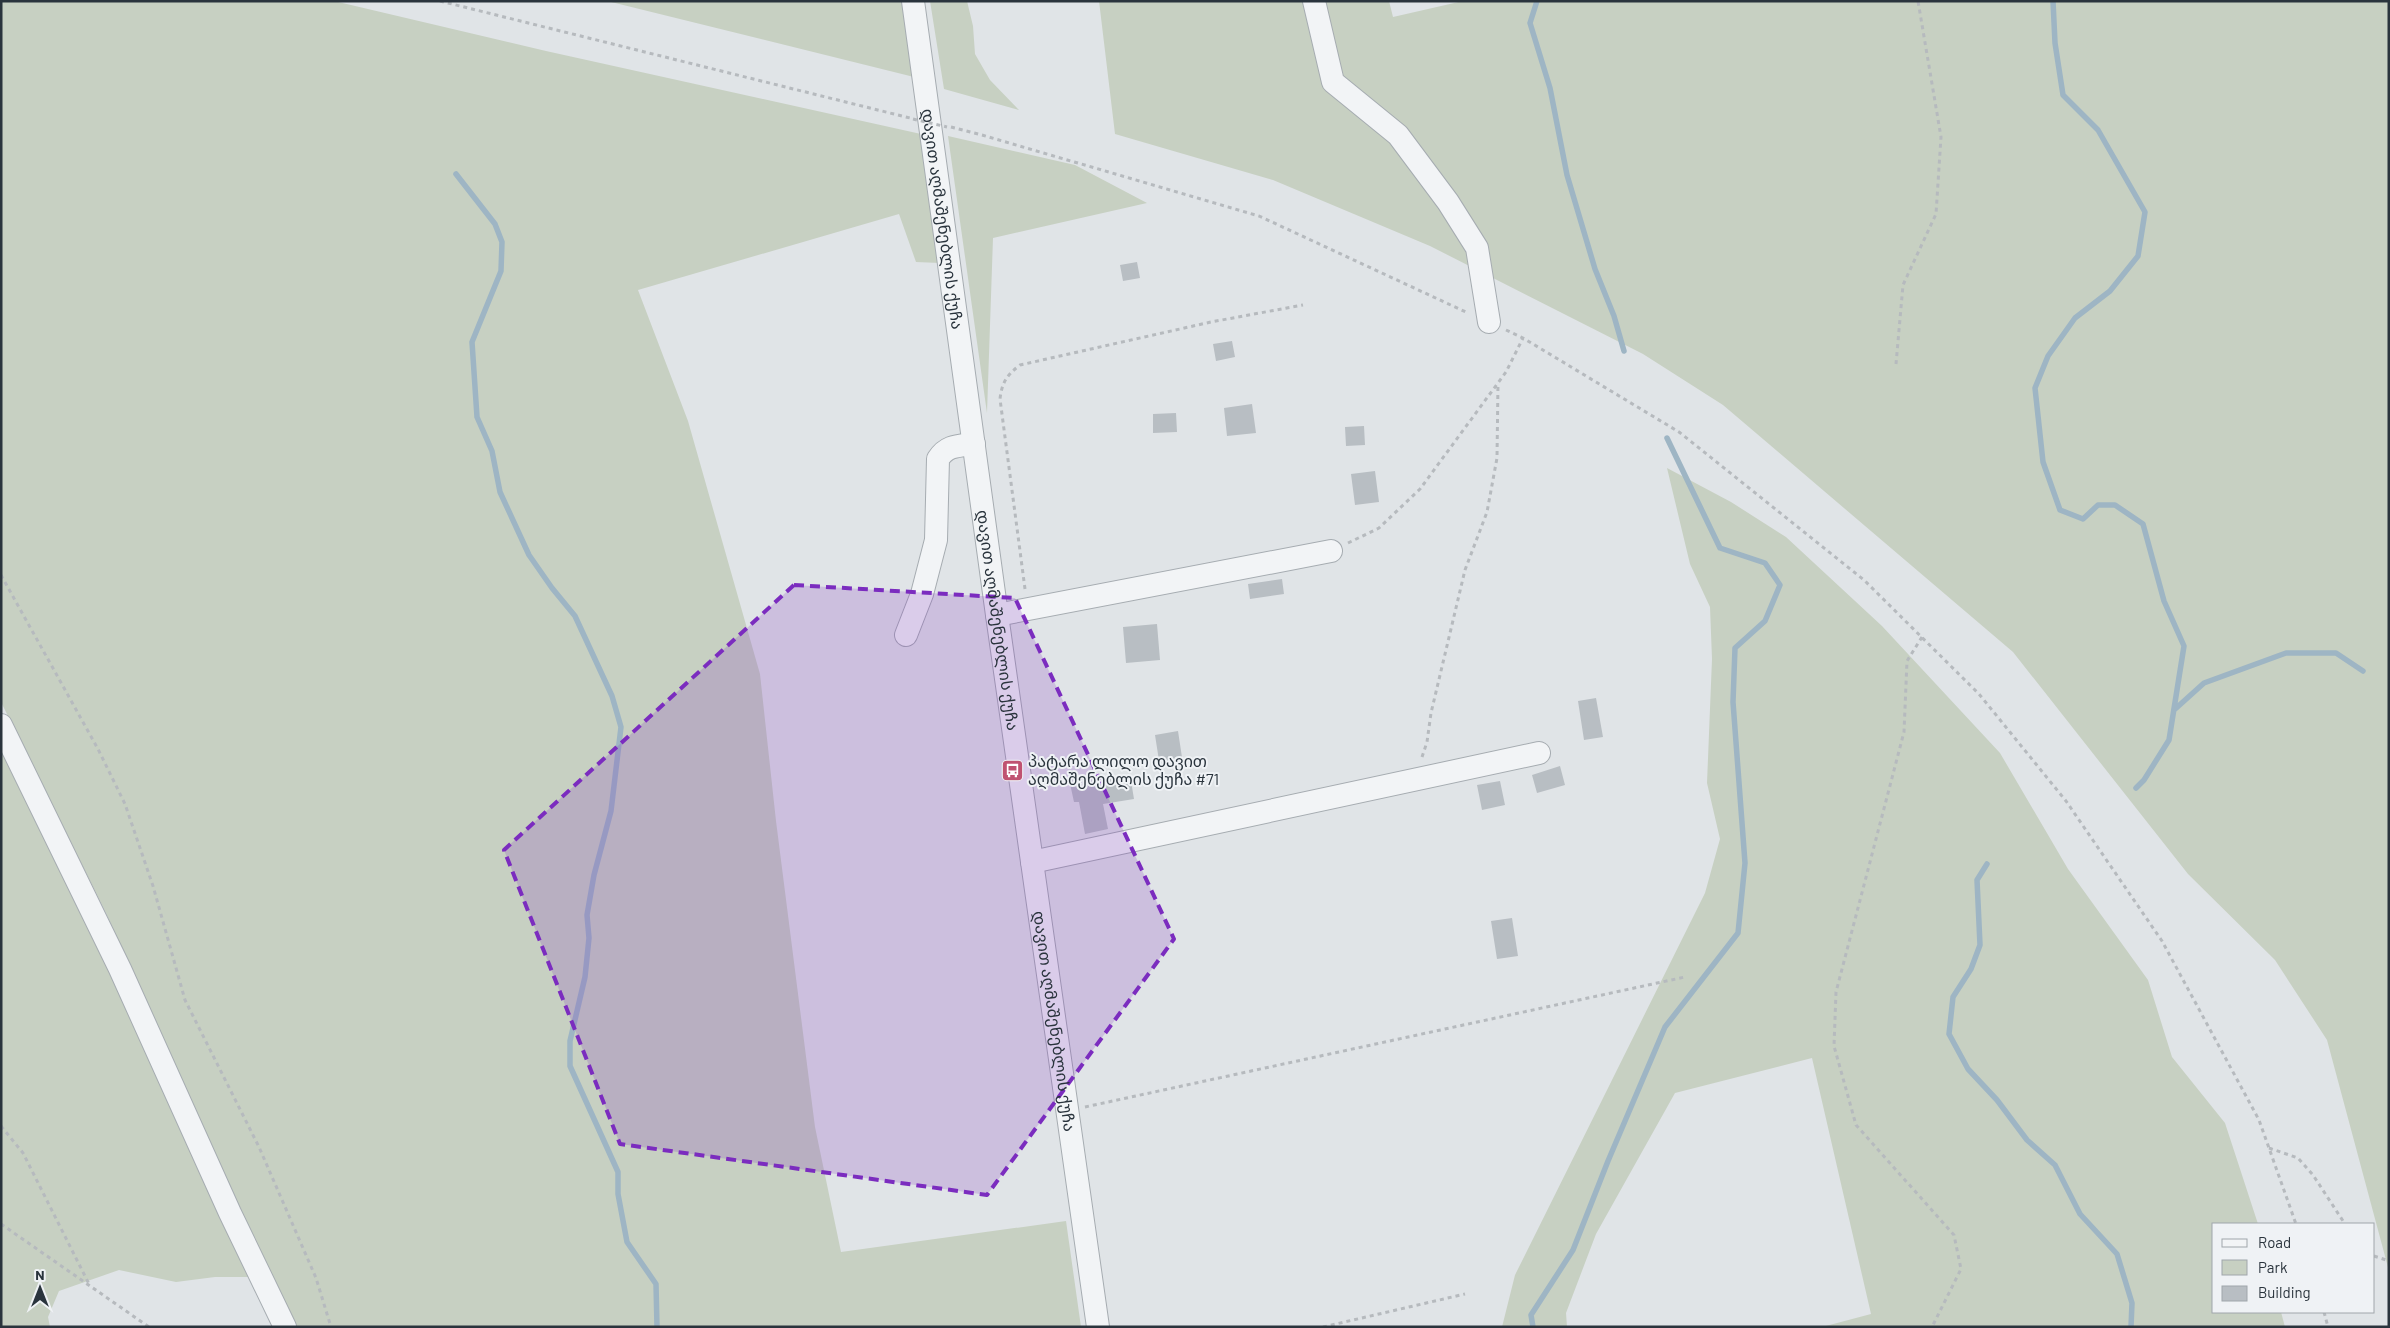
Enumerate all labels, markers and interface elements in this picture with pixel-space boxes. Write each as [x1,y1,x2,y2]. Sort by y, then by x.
street label: დავით აღმაშენებლის ქუჩა [917,107,968,330]
street label: დავით აღმაშენებლის ქუჩა [972,509,1023,732]
place label: პატარა ლილო დავით აღმაშენებლის ქუჩა #71 [1028,751,1219,790]
bus stop icon: პატარა ლილო დავით აღმაშენებლის ქუჩა #71 [1000,758,1024,782]
street label: დავით აღმაშენებლის ქუჩა [1028,910,1080,1133]
legend [2212,1223,2375,1313]
text: Road [2258,1233,2291,1251]
text: Park [2258,1258,2288,1276]
north arrow [15,1263,65,1313]
text: N [35,1266,45,1283]
text: Building [2258,1283,2311,1301]

